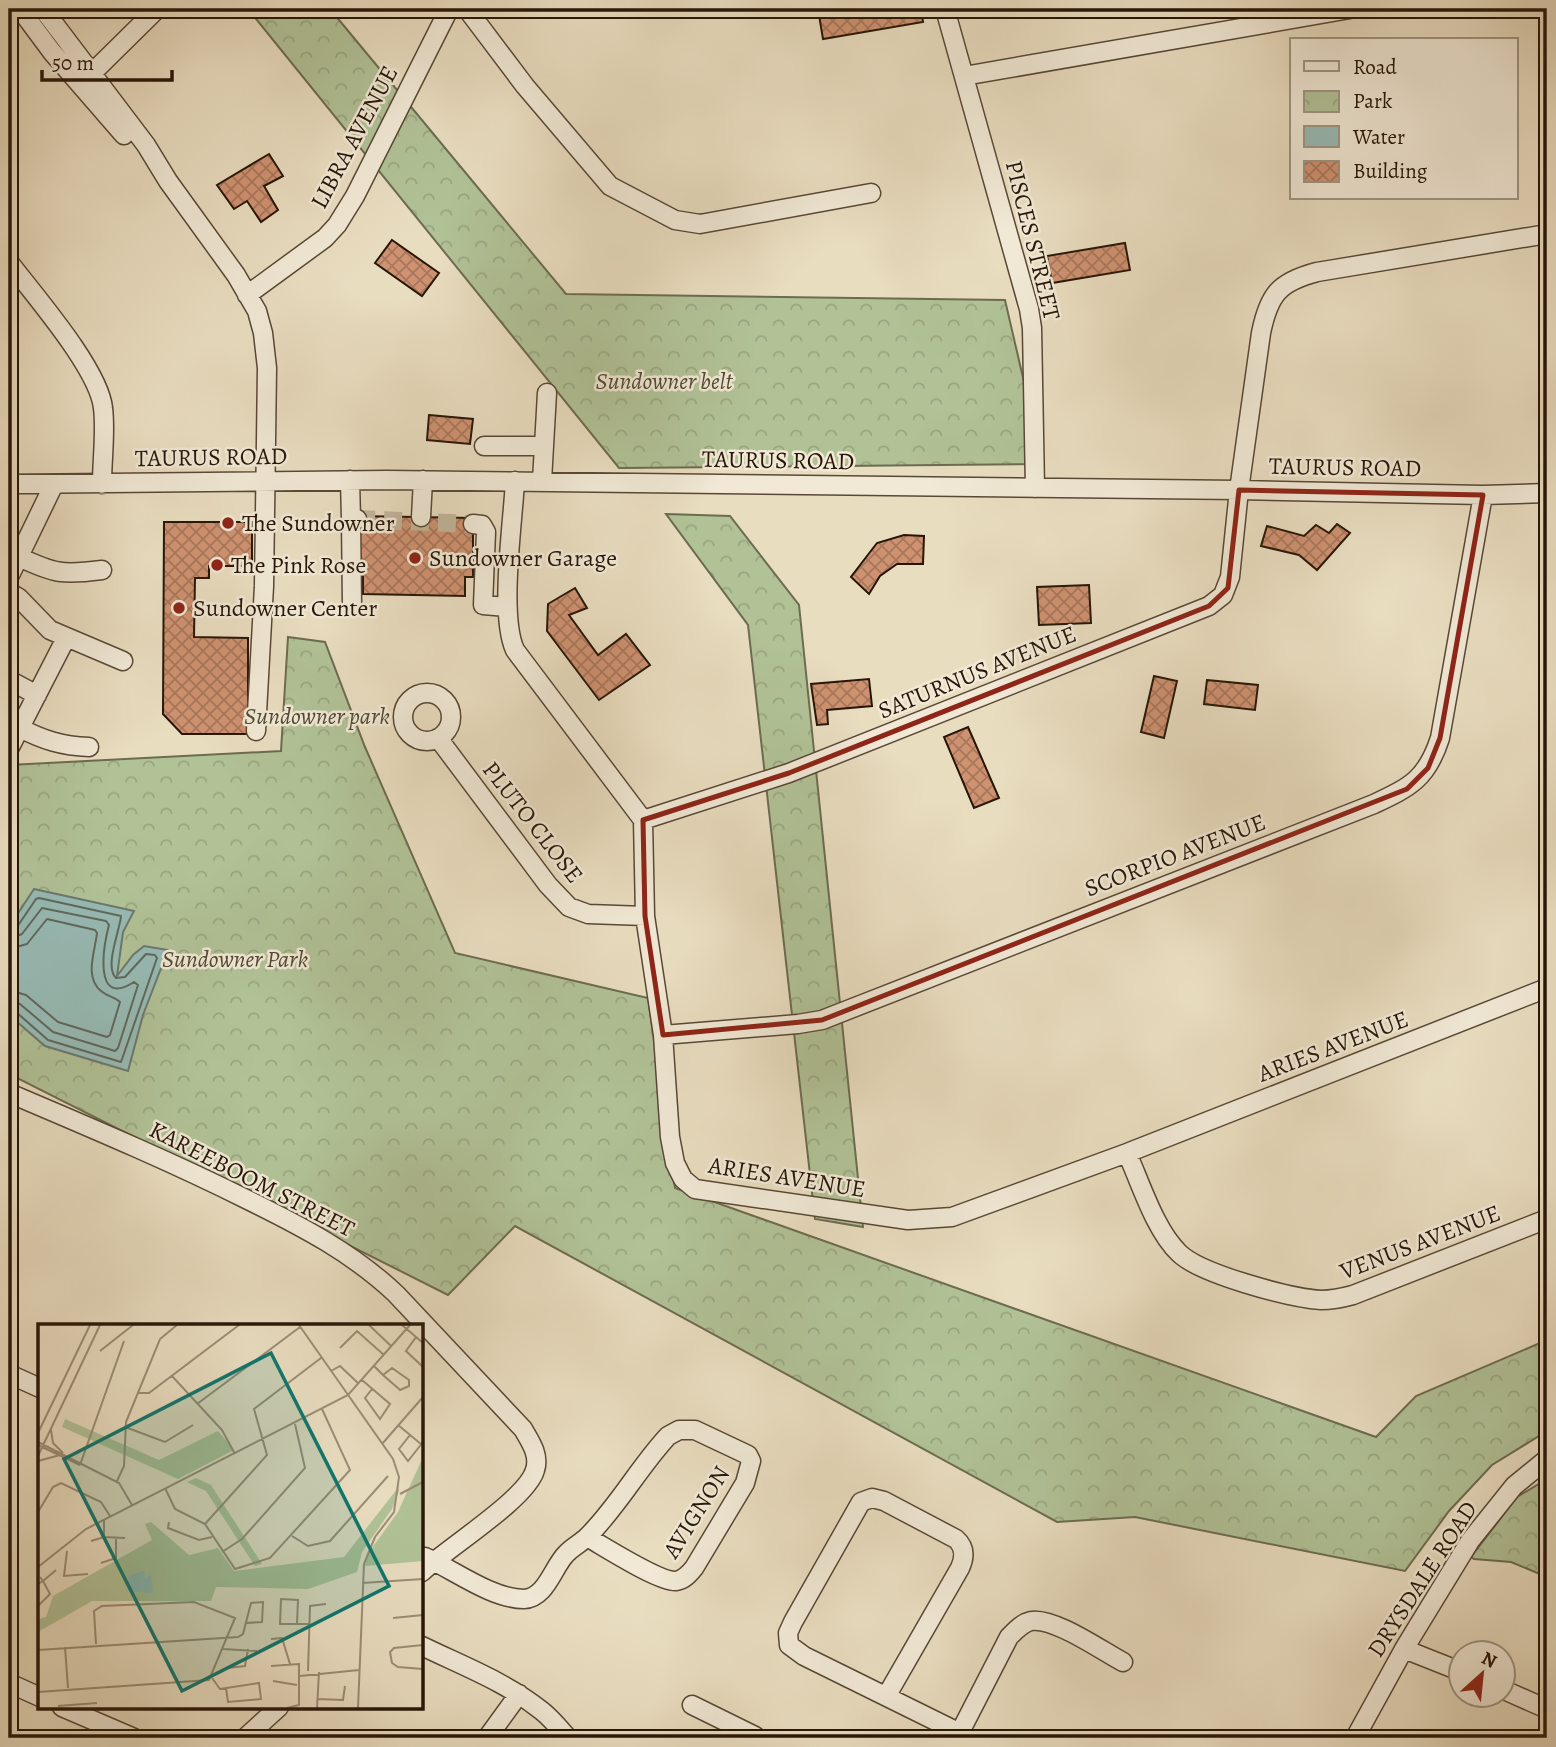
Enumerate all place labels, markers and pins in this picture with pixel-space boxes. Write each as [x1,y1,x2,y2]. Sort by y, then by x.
place label: The Sundowner [242,507,395,539]
marker: The Sundowner [220,515,236,531]
place label: Sundowner Garage [429,542,617,574]
place label: The Pink Rose [231,549,366,581]
marker: Sundowner Garage [407,550,423,566]
marker: The Pink Rose [209,557,225,573]
place label: Sundowner Center [193,592,377,624]
marker: Sundowner Center [171,600,187,616]

